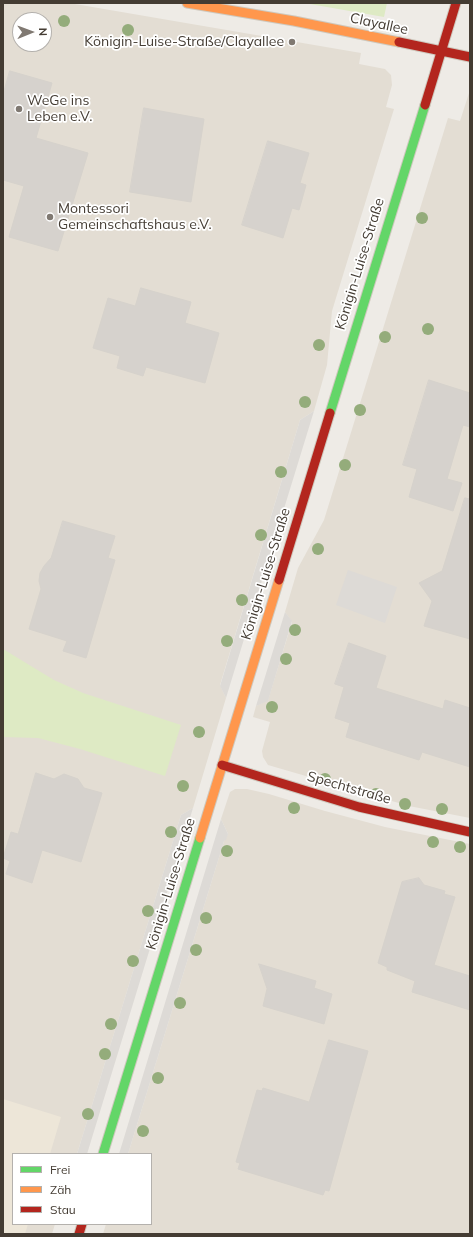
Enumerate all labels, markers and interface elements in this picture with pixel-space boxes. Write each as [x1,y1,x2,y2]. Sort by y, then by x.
street label: Clayallee [348,10,410,38]
north arrow [12,12,52,52]
text: N [36,28,50,36]
place label: Königin-Luise-Straße/Clayallee [84,34,284,50]
marker: Königin-Luise-Straße/Clayallee [287,37,297,47]
place label: WeGe ins Leben e.V. [27,93,92,126]
marker: WeGe ins Leben e.V. [14,104,24,114]
street label: Königin-Luise-Straße [332,196,388,332]
place label: Montessori Gemeinschaftshaus e.V. [58,201,212,234]
marker: Montessori Gemeinschaftshaus e.V. [45,212,55,222]
street label: Königin-Luise-Straße [238,506,294,642]
street label: Spechtstraße [305,768,393,808]
street label: Königin-Luise-Straße [143,816,199,952]
legend [12,1153,152,1225]
text: Frei [50,1162,70,1177]
text: Zäh [50,1182,71,1197]
text: Stau [50,1202,76,1217]

